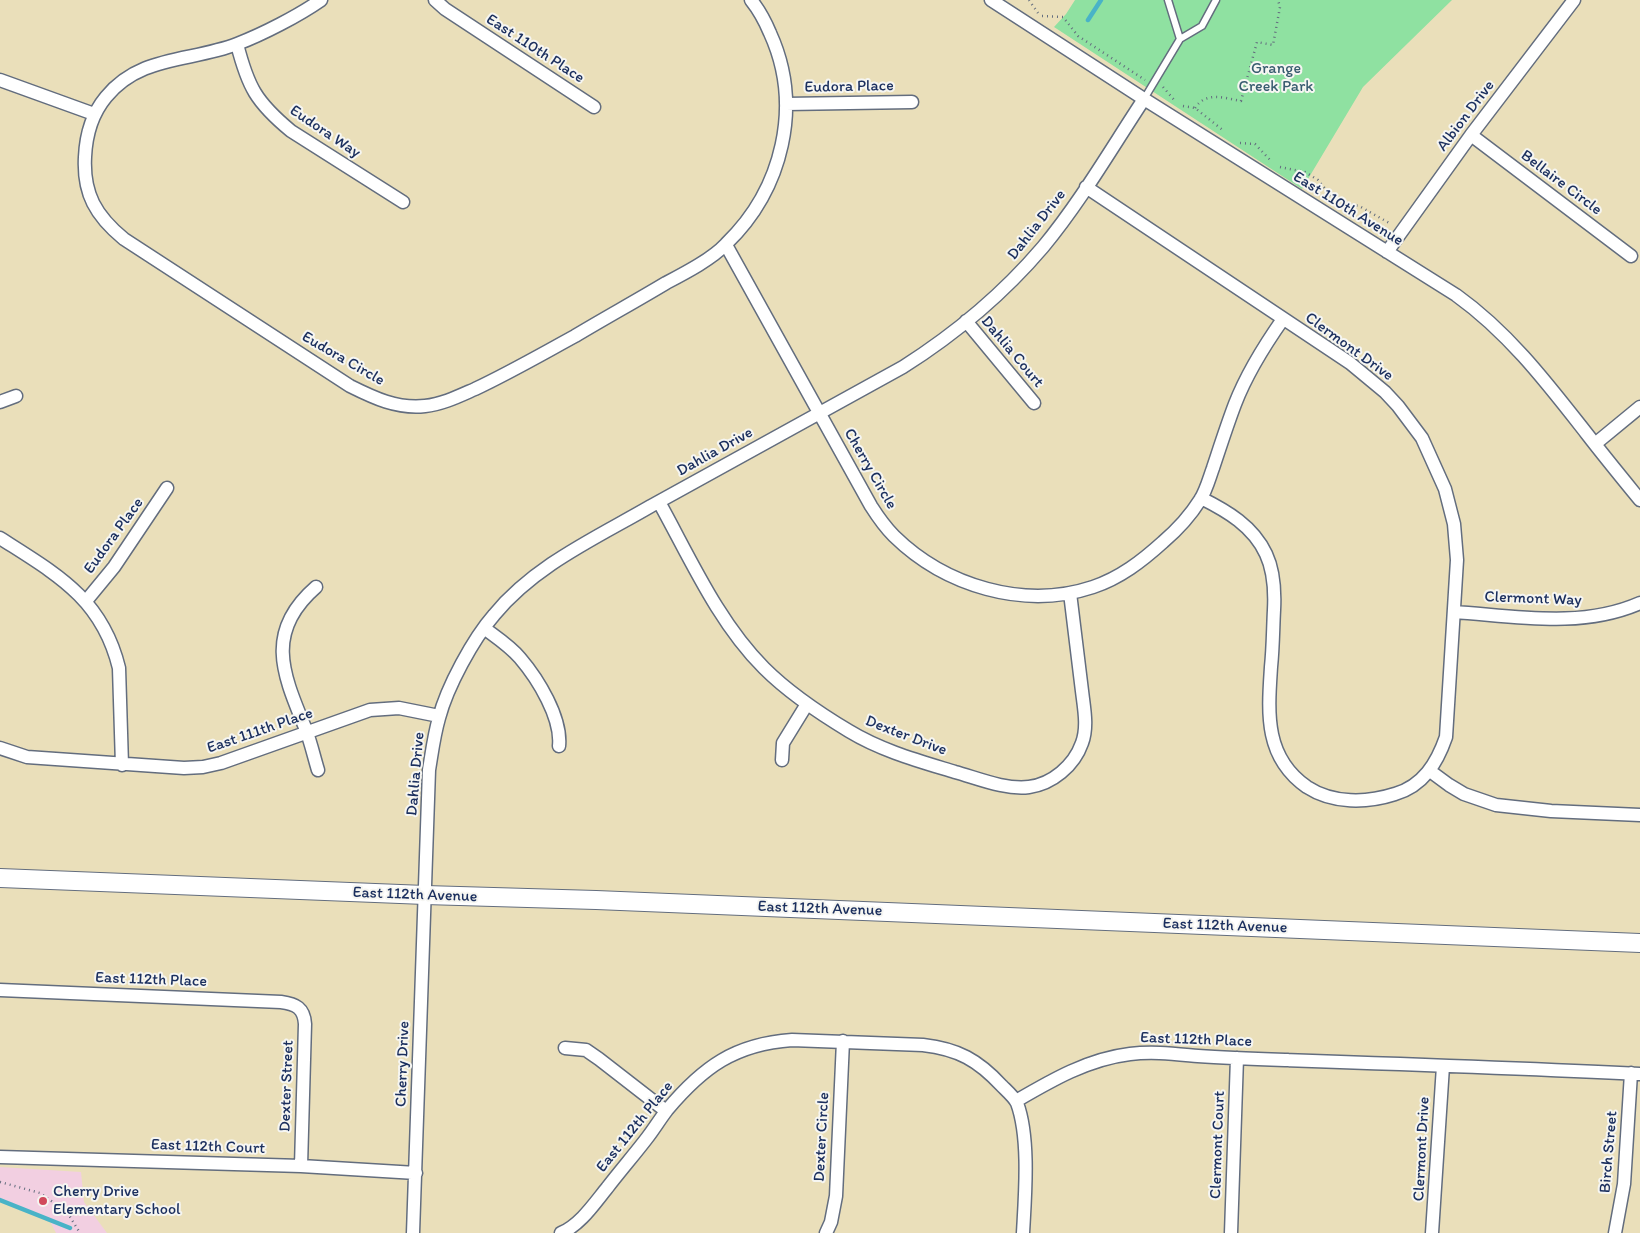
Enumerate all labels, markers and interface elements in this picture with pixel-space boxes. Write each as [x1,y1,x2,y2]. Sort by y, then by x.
street label: East 110th Place [482,10,588,88]
park label: Grange Creek Park [1239,59,1313,97]
street label: Eudora Place [804,77,894,97]
street label: Albion Drive [1433,77,1499,155]
street label: Eudora Way [286,101,364,163]
street label: Bellaire Circle [1517,146,1605,220]
street label: East 110th Avenue [1289,167,1407,251]
street label: Dahlia Drive [1004,186,1070,264]
street label: Clermont Drive [1301,308,1397,386]
street label: Dahlia Court [976,312,1048,392]
street label: Eudora Circle [298,328,388,390]
street label: Dahlia Drive [674,423,756,481]
street label: Cherry Circle [839,425,901,513]
street label: Eudora Place [80,494,148,578]
street label: Clermont Way [1484,588,1582,610]
street label: East 111th Place [204,704,316,758]
street label: Dexter Drive [863,712,949,760]
street label: Dahlia Drive [403,731,429,817]
street label: East 112th Avenue [352,883,478,907]
street label: East 112th Avenue [757,897,883,921]
street label: East 112th Avenue [1162,914,1288,938]
street label: East 112th Place [95,968,207,992]
street label: Cherry Drive [392,1021,414,1107]
street label: East 112th Place [1140,1028,1252,1052]
street label: Dexter Street [276,1040,298,1132]
street label: East 112th Place [592,1078,678,1176]
street label: Clermont Court [1207,1091,1229,1199]
street label: Dexter Circle [810,1092,834,1182]
street label: Clermont Drive [1410,1096,1434,1202]
street label: Birch Street [1596,1110,1622,1194]
street label: East 112th Court [150,1135,266,1159]
place label: Cherry Drive Elementary School [53,1182,181,1220]
marker: Cherry Drive Elementary School [37,1195,49,1207]

